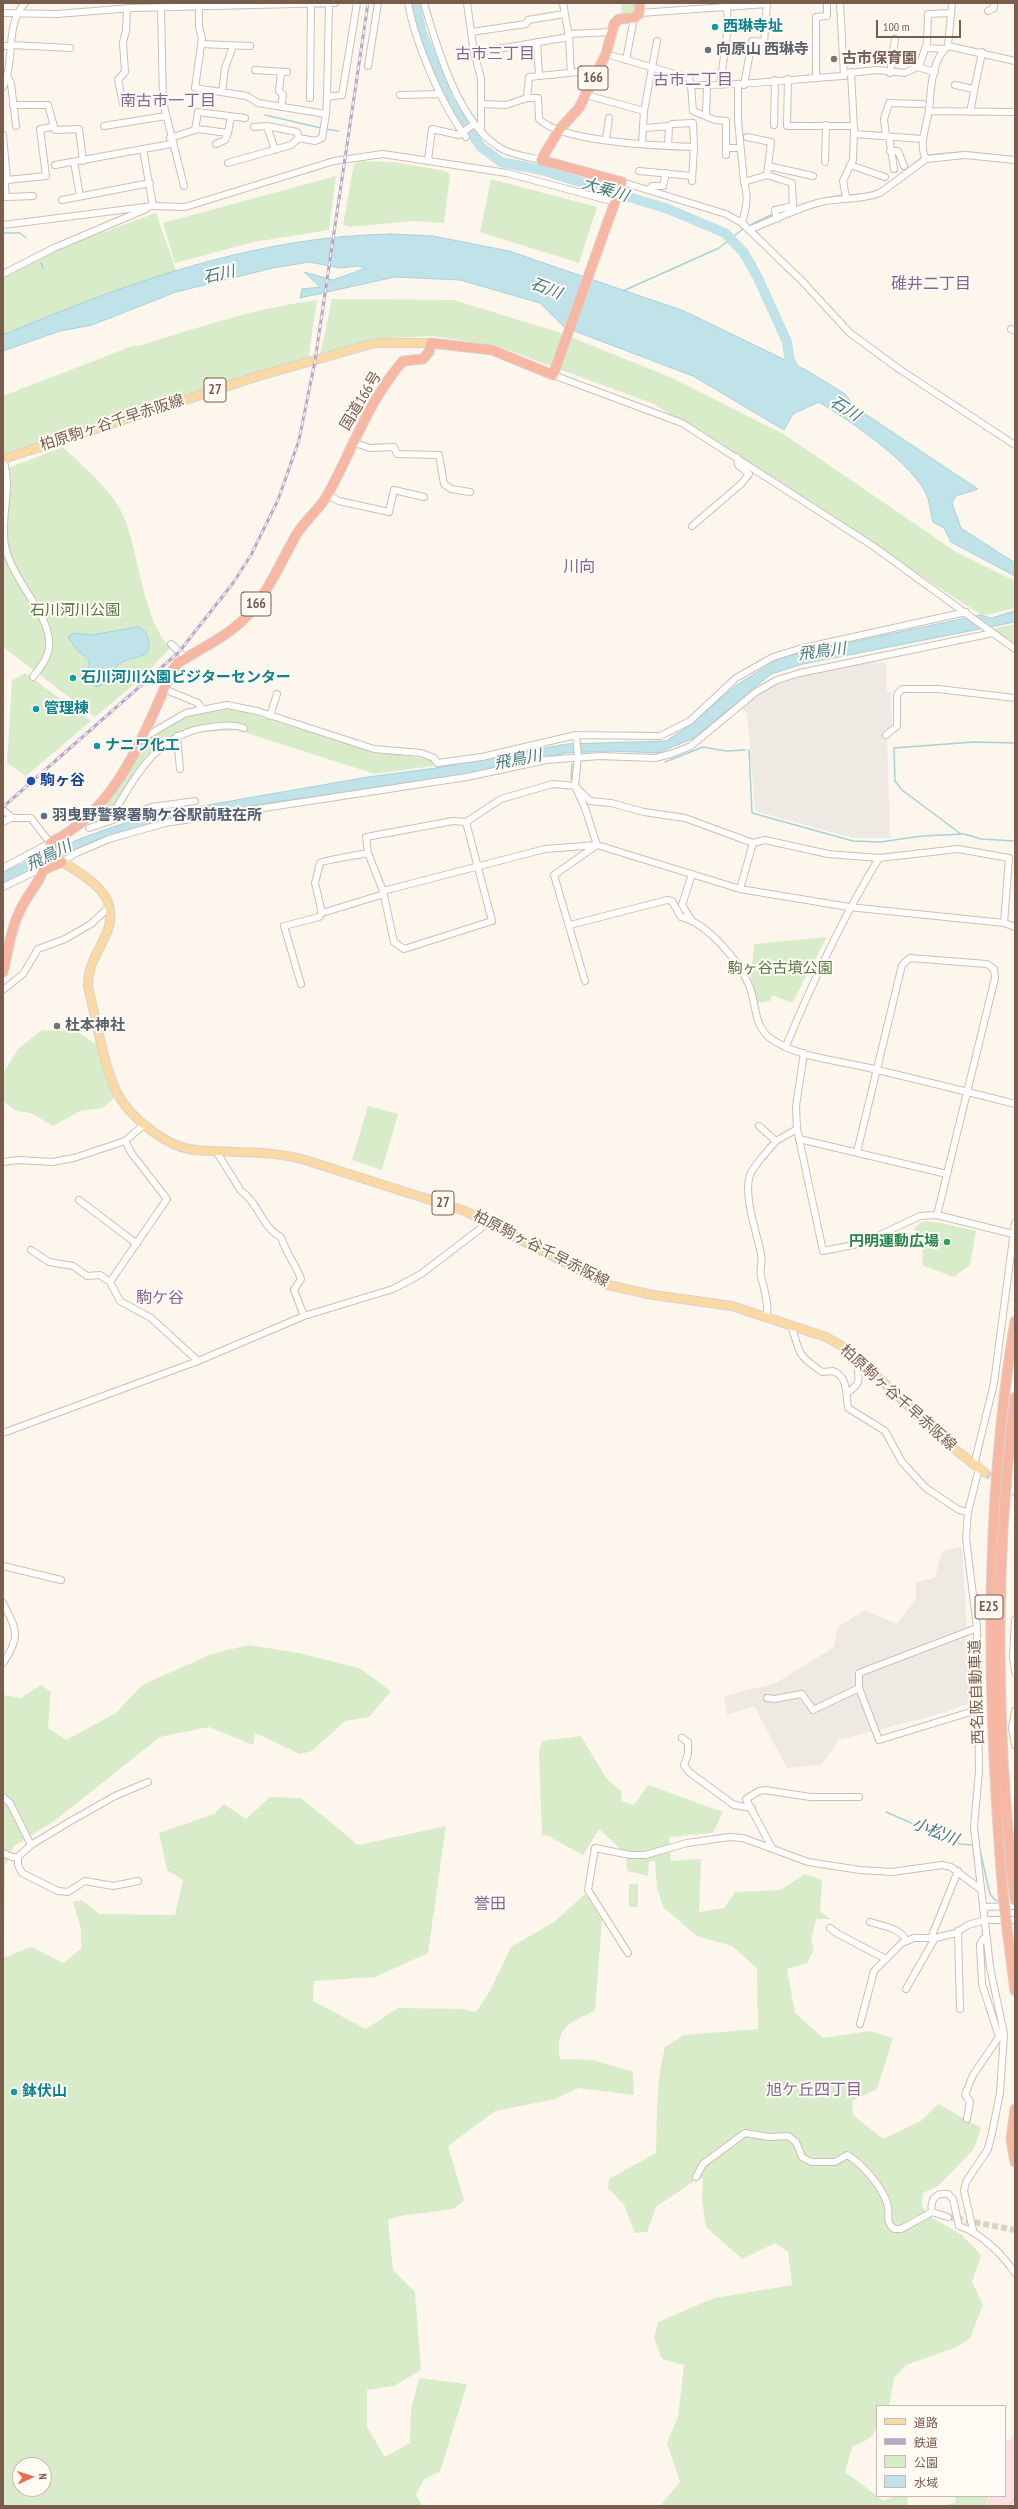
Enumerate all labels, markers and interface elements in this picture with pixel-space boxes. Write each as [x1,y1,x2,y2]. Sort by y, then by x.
scale bar [878,12,963,38]
place label: 西琳寺址 [723,18,783,36]
text: 100 m [883,19,910,34]
marker: 西琳寺址 [710,22,720,32]
place label: 向原山 西琳寺 [716,41,809,59]
district label: 古市三丁目 [455,44,535,64]
marker: 向原山 西琳寺 [703,45,713,55]
place label: 古市保育園 [842,50,917,68]
marker: 古市保育園 [829,54,839,64]
road number: 166 [578,66,608,90]
district label: 古市二丁目 [653,70,733,90]
district label: 南古市一丁目 [120,91,216,111]
water label: 大乗川 [579,174,631,206]
water label: 石川 [201,262,237,288]
water label: 石川 [528,274,564,304]
district label: 碓井二丁目 [891,274,971,294]
street label: 国道166号 [336,368,386,434]
road number: 27 [204,378,226,402]
street label: 柏原駒ヶ谷千早赤阪線 [38,391,186,455]
water label: 石川 [826,392,864,426]
district label: 川向 [563,557,595,577]
road number: 166 [241,592,271,616]
park label: 石川河川公園 [30,602,120,620]
water label: 飛鳥川 [797,640,847,664]
place label: 石川河川公園ビジターセンター [81,669,291,687]
marker: 石川河川公園ビジターセンター [68,673,78,683]
place label: 管理棟 [44,700,89,718]
marker: 管理棟 [31,704,41,714]
place label: ナニワ化工 [105,737,180,755]
marker: ナニワ化工 [92,741,102,751]
water label: 飛鳥川 [493,746,543,774]
place label: 駒ヶ谷 [40,772,85,790]
marker: 駒ヶ谷 [25,775,37,787]
place label: 羽曳野警察署駒ケ谷駅前駐在所 [52,807,262,825]
marker: 羽曳野警察署駒ケ谷駅前駐在所 [39,811,49,821]
water label: 飛鳥川 [23,837,75,875]
park label: 駒ヶ谷古墳公園 [728,960,832,978]
place label: 杜本神社 [65,1017,125,1035]
marker: 杜本神社 [52,1021,62,1031]
road number: 27 [432,1191,454,1215]
street label: 柏原駒ヶ谷千早赤阪線 [470,1207,612,1291]
place label: 円明運動広場 [849,1233,939,1251]
marker: 円明運動広場 [942,1237,952,1247]
district label: 駒ケ谷 [136,1288,184,1308]
street label: 柏原駒ヶ谷千早赤阪線 [836,1341,960,1455]
road number: E25 [975,1595,1003,1619]
street label: 西名阪自動車道 [966,1639,988,1745]
water label: 小松川 [909,1814,961,1850]
district label: 誉田 [474,1894,506,1914]
district label: 旭ケ丘四丁目 [766,2080,862,2100]
place label: 鉢伏山 [22,2083,67,2101]
marker: 鉢伏山 [9,2087,19,2097]
legend [876,2405,1006,2497]
text: 道路 [914,2415,938,2430]
text: 鉄道 [914,2435,938,2450]
text: 公園 [914,2455,938,2470]
north arrow [12,2457,52,2497]
text: N [36,2473,50,2480]
text: 水域 [914,2475,938,2490]

